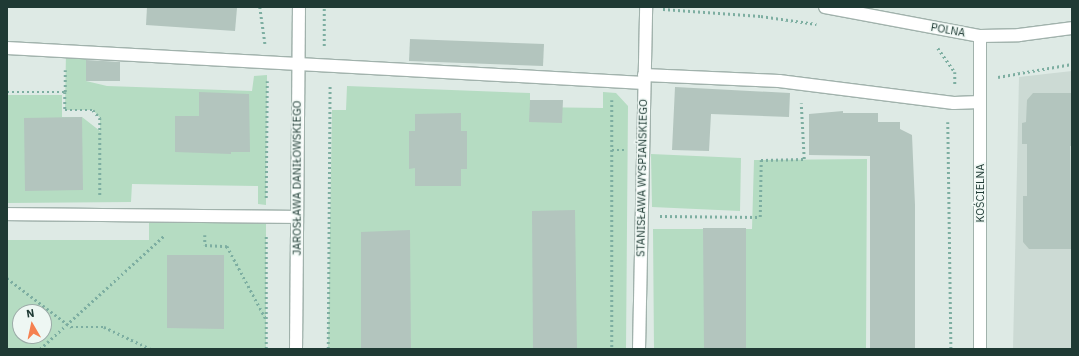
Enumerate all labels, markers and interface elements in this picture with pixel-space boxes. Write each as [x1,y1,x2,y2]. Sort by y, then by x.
street label: POLNA [930,20,966,40]
street label: STANISŁAWA WYSPIAŃSKIEGO [634,99,650,257]
street label: JAROSŁAWA DANIŁOWSKIEGO [290,101,304,255]
street label: KOŚCIELNA [973,164,987,222]
north arrow [12,304,52,344]
text: N [25,306,35,321]

